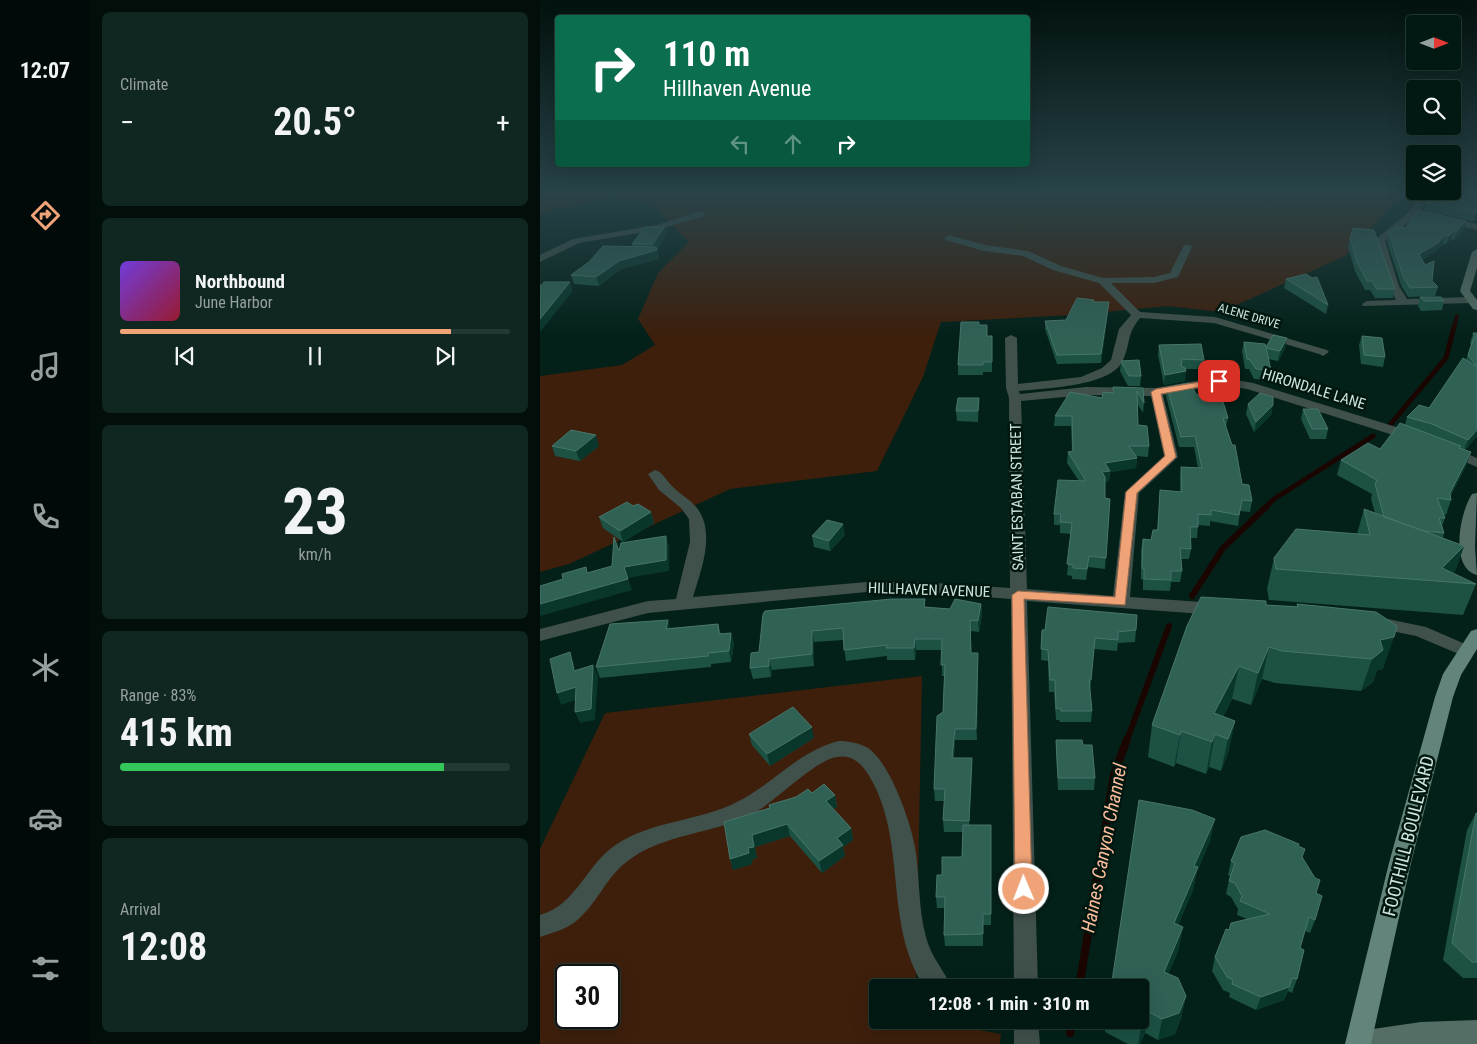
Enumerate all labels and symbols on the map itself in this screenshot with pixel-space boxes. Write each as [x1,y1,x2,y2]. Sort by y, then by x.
north arrow [1406,15,1461,70]
street label: ALENE DRIVE [1216,300,1282,332]
pin [1198,360,1240,402]
street label: HIRONDALE LANE [1260,365,1368,413]
street label: SAINT ESTABAN STREET [1007,423,1027,571]
street label: HILLHAVEN AVENUE [868,579,990,601]
street label: FOOTHILL BOULEVARD [1378,754,1438,918]
water label: Haines Canyon Channel [1076,761,1132,935]
position arrow [997,862,1049,914]
speed limit sign: 30 [555,964,620,1029]

